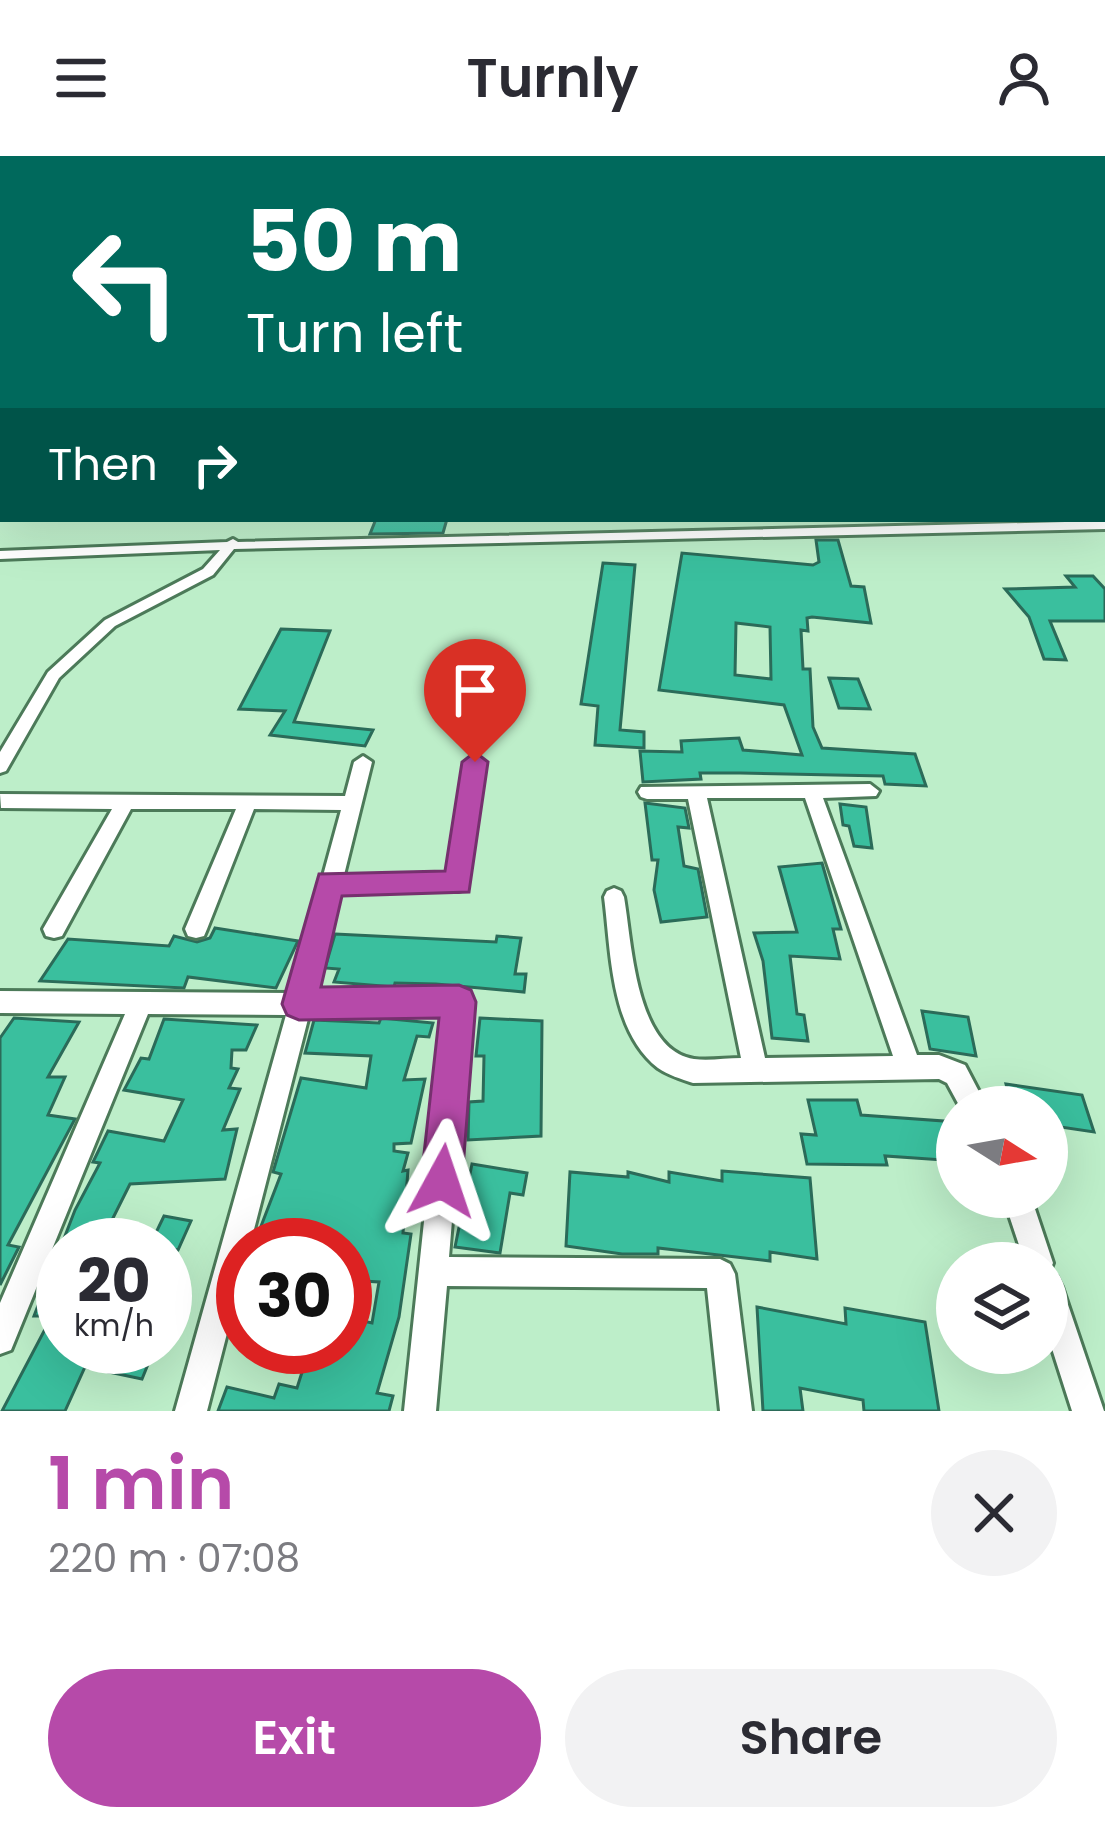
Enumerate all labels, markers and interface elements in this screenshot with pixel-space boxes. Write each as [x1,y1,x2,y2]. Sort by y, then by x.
text: Turnly [466,40,639,116]
icon: menu [48,45,114,111]
icon: person [991,45,1057,111]
text: 50 m [246,183,462,300]
icon: left [48,204,204,360]
text: Turn left [246,295,463,371]
icon: right [182,432,248,498]
text: Then [48,433,158,496]
pin [424,639,526,762]
icon: arrive [442,657,508,723]
north arrow [936,1086,1068,1218]
map controls [936,1086,1068,1374]
position arrow [379,1118,505,1244]
speed limit sign: 30 [216,1218,372,1374]
text: 20 [77,1239,151,1323]
button: layers [936,1242,1068,1374]
text: km/h [74,1304,154,1347]
text: 1 min [48,1433,234,1534]
button: close [931,1450,1057,1576]
text: 220 m · 07:08 [48,1531,300,1586]
button: Exit [48,1669,541,1807]
button: Share [565,1669,1057,1807]

